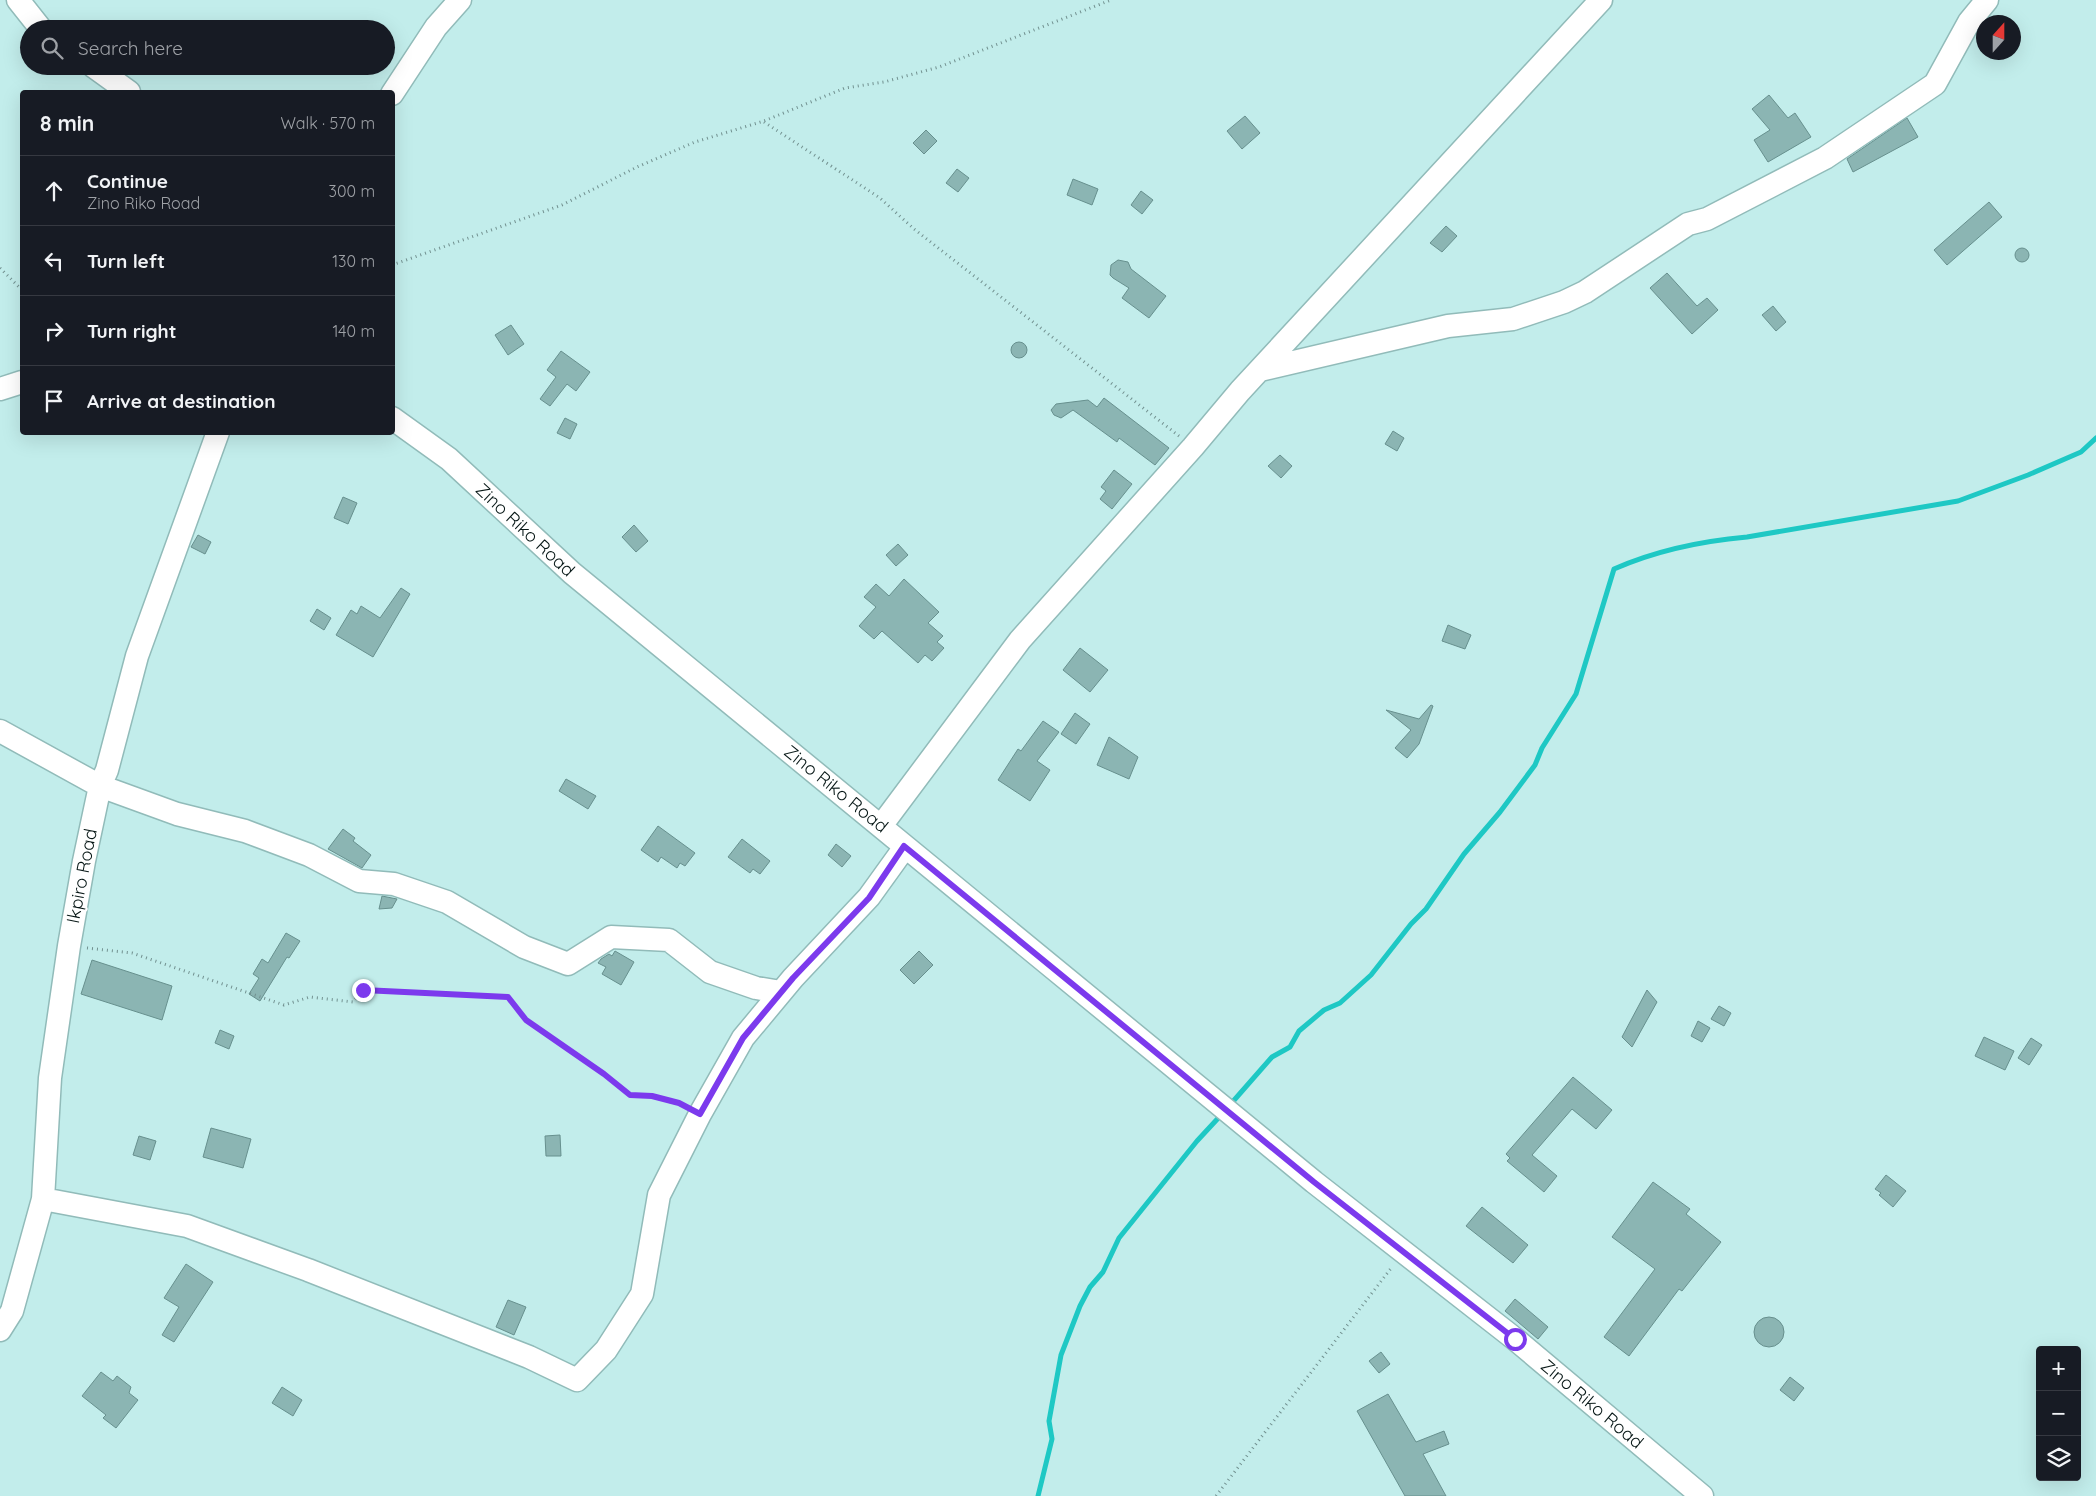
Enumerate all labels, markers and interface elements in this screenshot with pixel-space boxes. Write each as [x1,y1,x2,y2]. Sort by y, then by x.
north arrow [1976,15,2021,60]
search box [20,20,395,75]
icon: search [38,34,66,62]
text: Search here [78,36,183,60]
text: 8 min [40,110,94,136]
text: Walk · 570 m [280,113,375,133]
text: Continue [87,169,168,193]
icon: ahead [40,177,68,205]
text: 300 m [329,181,375,201]
text: Zino Riko Road [87,193,200,213]
icon: left [40,247,68,275]
text: Turn left [87,249,165,273]
text: 130 m [332,251,375,271]
icon: right [40,317,68,345]
text: Turn right [87,319,176,343]
text: 140 m [332,321,375,341]
icon: arrive [40,387,68,415]
text: Arrive at destination [87,389,276,413]
street label: Zino Riko Road [471,478,580,581]
street label: Zino Riko Road [780,740,893,838]
street label: Ikpiro Road [61,827,102,925]
route end [352,979,375,1002]
route start [1504,1328,1527,1351]
map controls [2036,1346,2081,1481]
button: + [2036,1346,2081,1391]
street label: Zino Riko Road [1536,1354,1648,1453]
button: − [2036,1391,2081,1436]
button: layers [2036,1436,2081,1481]

